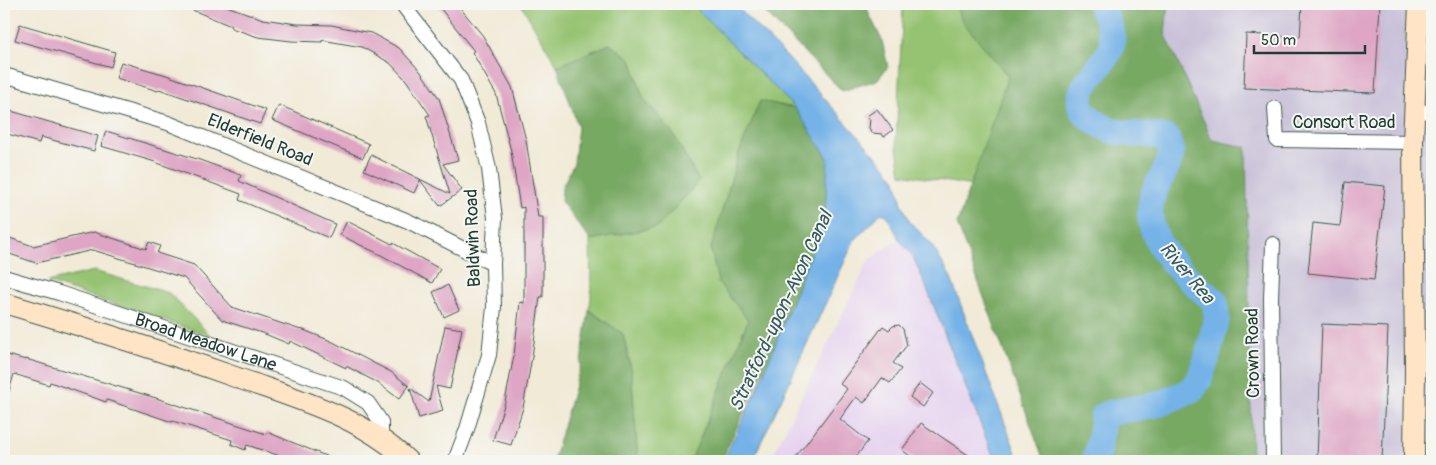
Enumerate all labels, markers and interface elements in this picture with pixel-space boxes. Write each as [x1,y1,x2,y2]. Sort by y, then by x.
scale bar [1254,22,1365,54]
text: 50 m [1261,31,1296,50]
street label: Elderfield Road [204,108,316,172]
street label: Consort Road [1293,111,1396,134]
street label: Baldwin Road [460,189,486,287]
water label: Stratford-upon-Avon Canal [724,205,839,415]
water label: River Rea [1154,237,1220,310]
street label: Broad Meadow Lane [132,308,280,376]
street label: Crown Road [1241,308,1265,398]

